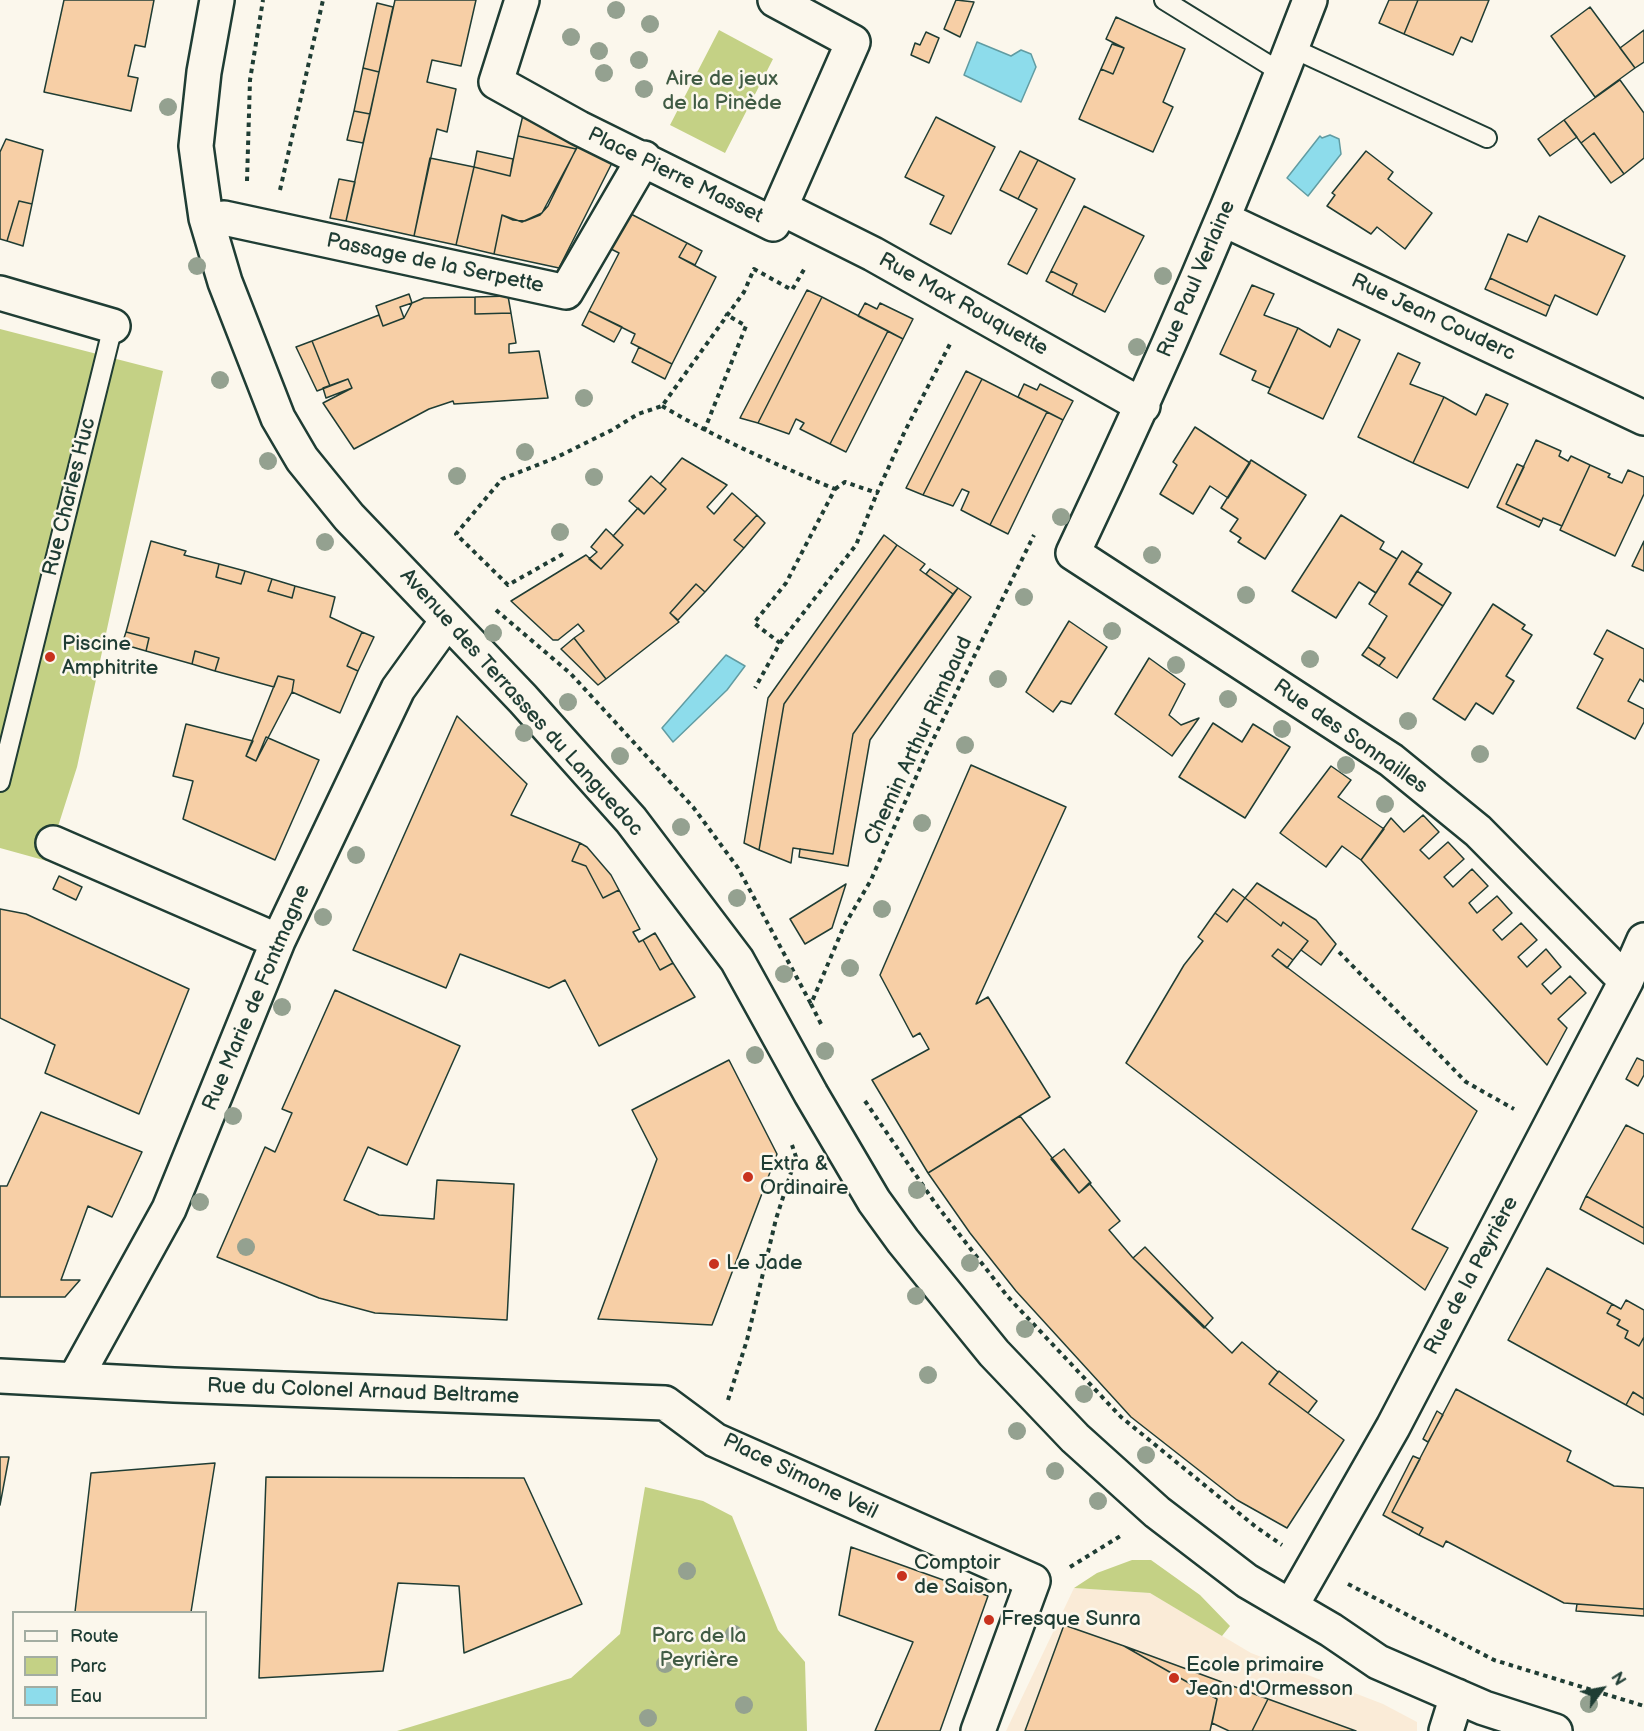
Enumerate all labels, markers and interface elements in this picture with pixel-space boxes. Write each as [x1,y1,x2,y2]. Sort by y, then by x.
park label: Aire de jeux de la Pinède [662,67,782,117]
street label: Place Pierre Masset [583,123,767,229]
street label: Rue Paul Verlaine [1153,197,1241,361]
street label: Passage de la Serpette [324,229,546,299]
street label: Rue Max Rouquette [874,248,1052,362]
street label: Rue Jean Couderc [1347,269,1519,367]
street label: Rue Charles Huc [38,415,102,579]
street label: Avenue des Terrasses du Languedoc [394,564,648,842]
place label: Piscine Amphitrite [62,632,158,682]
street label: Chemin Arthur Rimbaud [860,633,978,849]
marker: Piscine Amphitrite [43,650,57,664]
street label: Rue des Sonnailles [1268,674,1432,800]
street label: Rue Marie de Fontmagne [198,881,316,1115]
place label: Extra & Ordinaire [760,1152,848,1202]
marker: Extra & Ordinaire [741,1170,755,1184]
street label: Rue de la Peyrière [1420,1192,1524,1360]
place label: Le Jade [726,1251,802,1277]
marker: Le Jade [707,1257,721,1271]
street label: Rue du Colonel Arnaud Beltrame [206,1374,520,1410]
street label: Place Simone Veil [718,1429,882,1525]
place label: Comptoir de Saison [914,1551,1008,1601]
marker: Comptoir de Saison [895,1569,909,1583]
place label: Fresque Sunra [1001,1607,1141,1633]
legend [12,1611,207,1719]
marker: Fresque Sunra [982,1613,996,1627]
park label: Parc de la Peyrière [652,1624,746,1674]
text: Route [70,1626,119,1647]
place label: Ecole primaire Jean d'Ormesson [1186,1653,1353,1703]
text: Parc [70,1656,107,1677]
north arrow [1572,1659,1632,1719]
text: N [1606,1669,1629,1689]
marker: Ecole primaire Jean d'Ormesson [1167,1671,1181,1685]
text: Eau [70,1686,102,1707]

